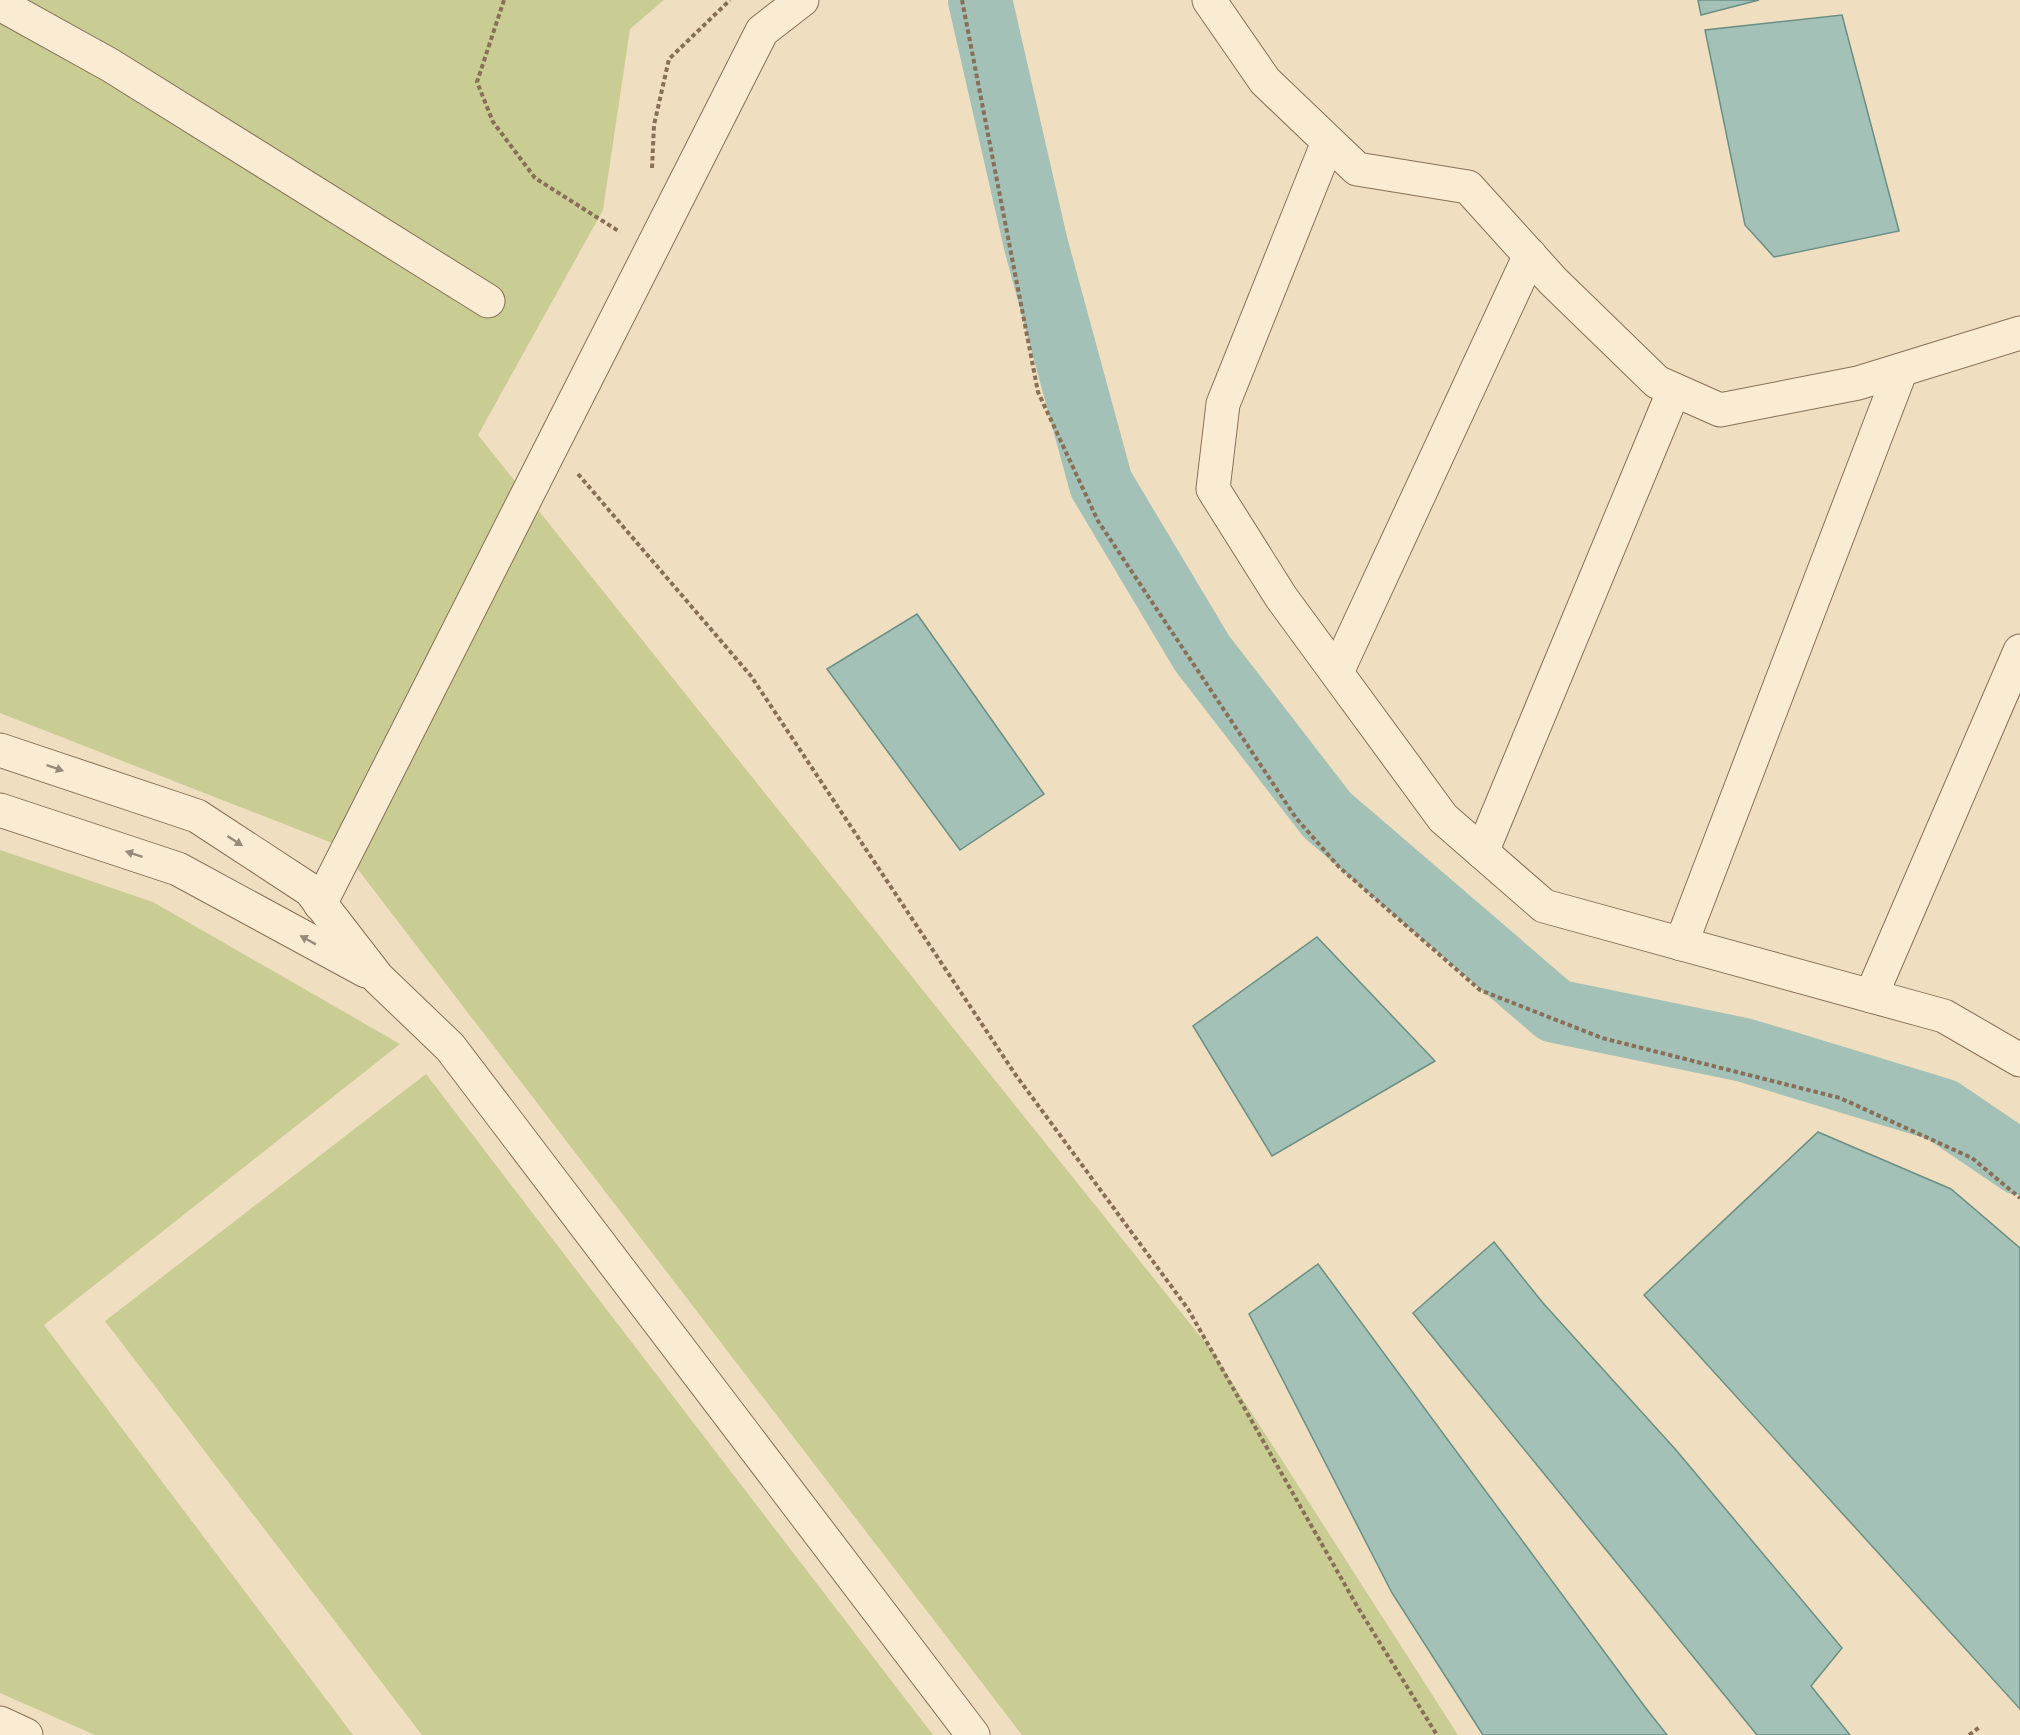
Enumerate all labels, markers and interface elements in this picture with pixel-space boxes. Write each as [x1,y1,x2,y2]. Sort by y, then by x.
one-way arrow [47,764,65,774]
one-way arrow [227,835,243,846]
one-way arrow [125,849,143,858]
one-way arrow [299,935,316,945]

